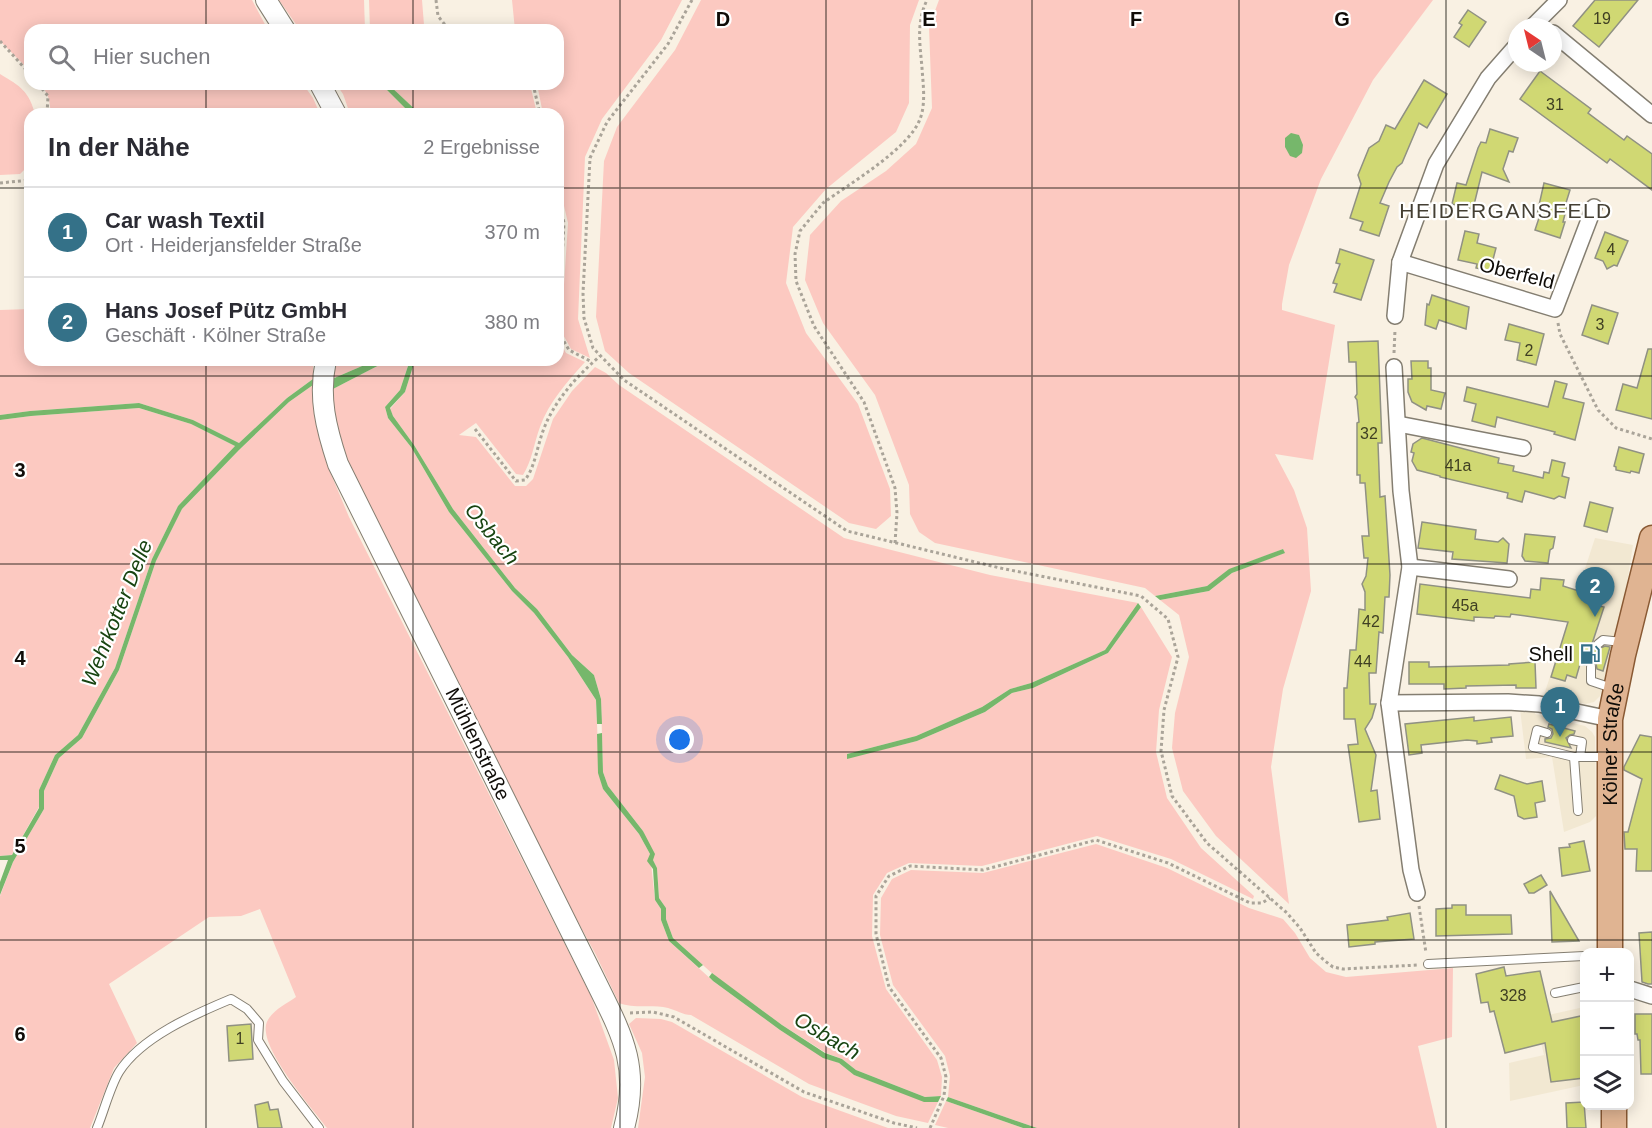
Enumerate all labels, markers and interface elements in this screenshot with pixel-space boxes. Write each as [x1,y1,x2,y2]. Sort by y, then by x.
text: D [716,8,730,30]
text: E [922,8,936,30]
text: F [1130,8,1142,30]
text: G [1334,8,1350,30]
house number: 19 [1593,10,1611,27]
north arrow [1508,18,1562,72]
search box [24,24,564,90]
icon: search [45,41,78,74]
text: Hier suchen [93,44,210,69]
house number: 31 [1546,96,1564,113]
text: In der Nähe [48,132,190,162]
text: 2 Ergebnisse [423,136,540,158]
district label: HEIDERGANSFELD [1399,199,1613,222]
text: Car wash Textil [105,208,265,233]
text: 1 [62,221,73,243]
text: 370 m [484,221,540,243]
text: Ort · Heiderjansfelder Straße [105,234,362,256]
house number: 4 [1607,241,1616,258]
street label: Oberfeld [1477,253,1557,293]
text: Hans Josef Pütz GmbH [105,298,347,323]
text: 2 [62,311,73,333]
text: 380 m [484,311,540,333]
house number: 3 [1596,316,1605,333]
text: Geschäft · Kölner Straße [105,324,326,346]
house number: 2 [1525,342,1534,359]
house number: 32 [1360,425,1378,442]
house number: 41a [1445,457,1471,474]
text: 3 [14,459,26,481]
water label: Osbach [461,498,524,569]
water label: Wehrkotter Delle [77,536,156,689]
pin: 2 [1576,568,1614,617]
house number: 45a [1452,597,1478,614]
house number: 42 [1362,613,1380,630]
fuel station icon: Shell [1578,642,1602,666]
place label: Shell [1529,643,1573,665]
text: 4 [14,647,26,669]
house number: 44 [1354,653,1372,670]
street label: Kölner Straße [1599,681,1628,806]
street label: Mühlenstraße [441,684,515,804]
pin: 1 [1540,688,1580,737]
your location [665,725,694,754]
text: 5 [14,835,26,857]
map controls [1580,948,1634,1110]
button: + [1580,948,1634,1002]
house number: 328 [1500,987,1526,1004]
button: − [1580,1002,1634,1056]
water label: Osbach [790,1007,864,1064]
text: 6 [14,1023,26,1045]
house number: 1 [236,1030,245,1047]
button: layers [1580,1056,1634,1110]

